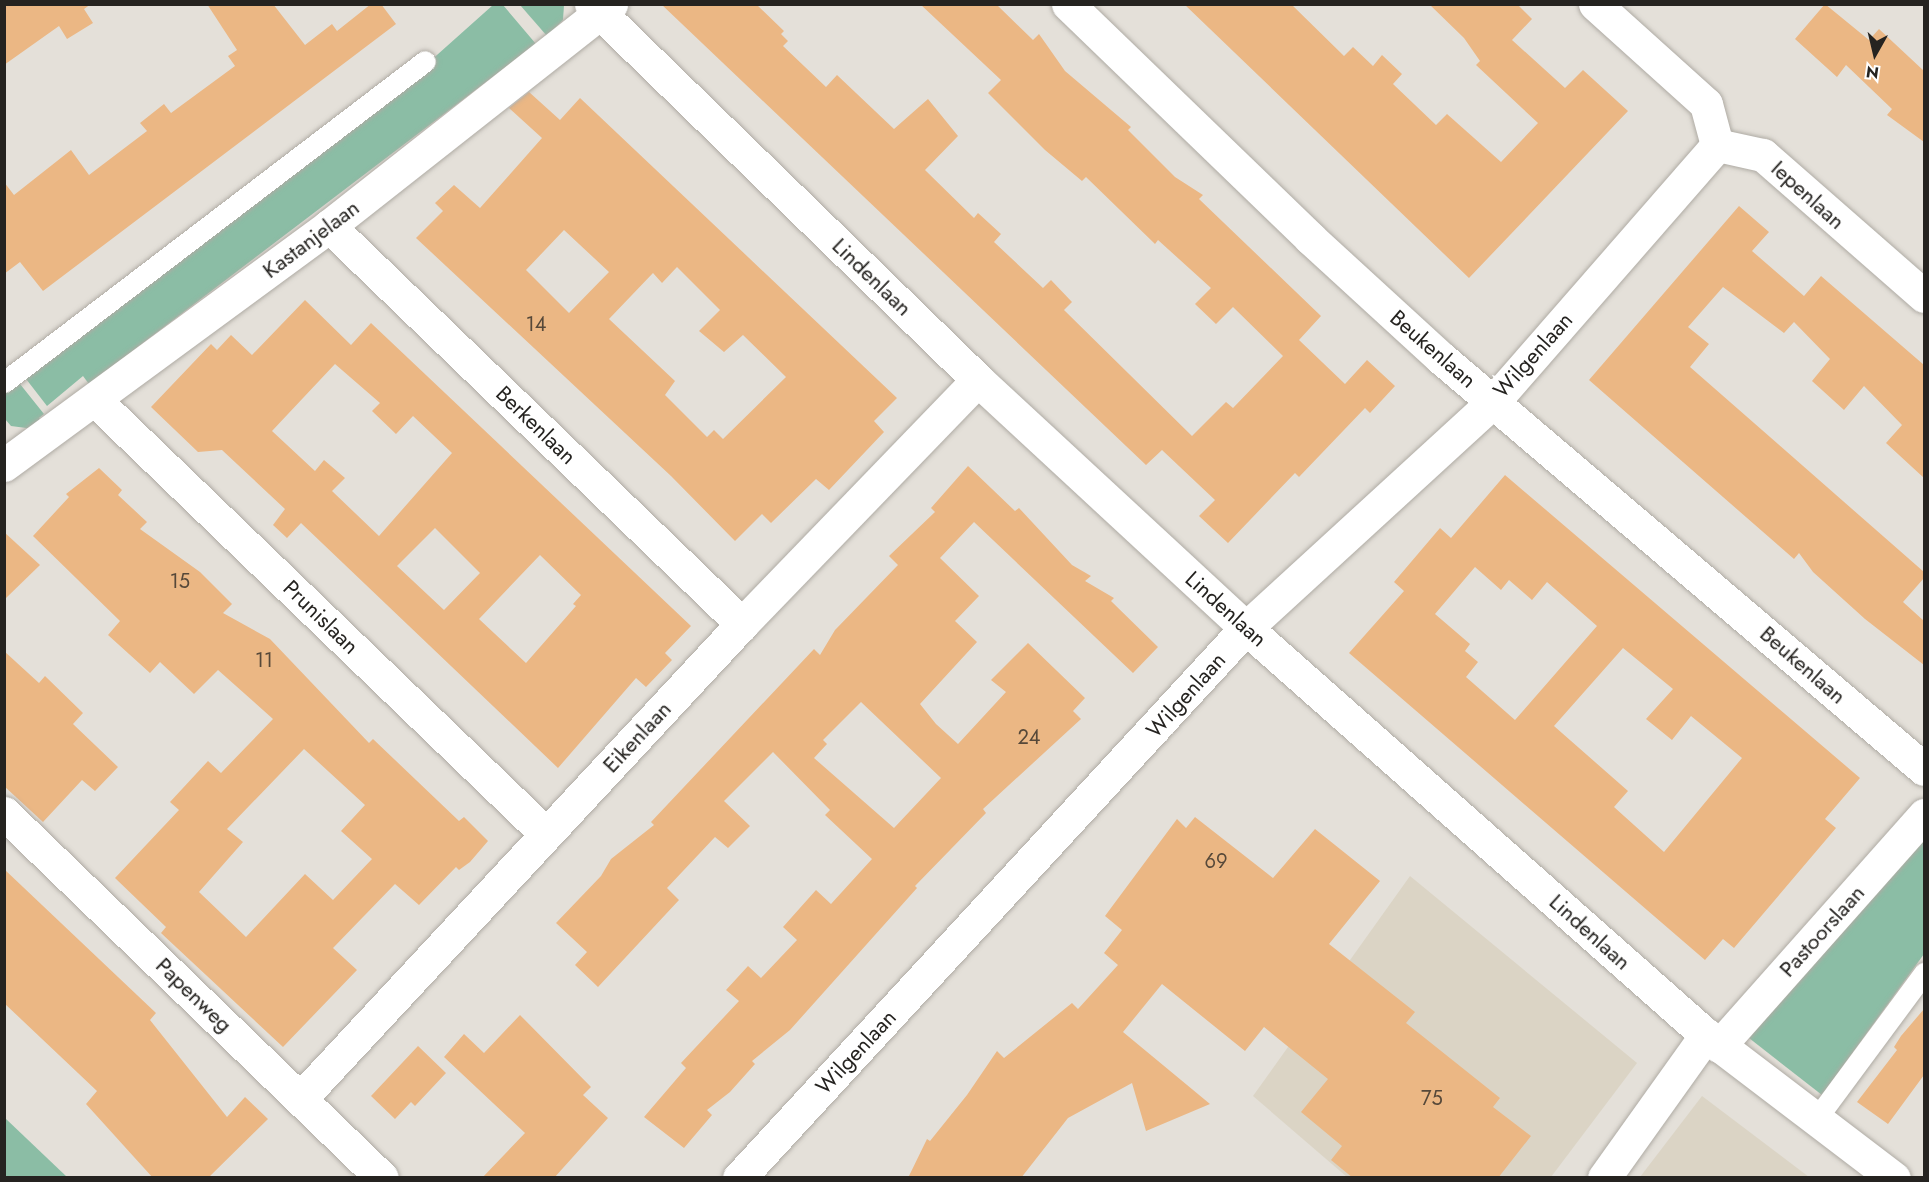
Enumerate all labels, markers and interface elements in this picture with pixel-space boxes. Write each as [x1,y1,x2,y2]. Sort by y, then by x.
north arrow [1845,24,1905,84]
text: N [1865,60,1880,85]
street label: Iepenlaan [1766,155,1850,235]
street label: Kastanjelaan [258,194,364,284]
street label: Lindenlaan [827,233,917,321]
street label: Beukenlaan [1385,305,1481,393]
street label: Wilgenlaan [1488,307,1578,403]
house number: 14 [526,312,546,336]
street label: Berkenlaan [490,380,582,470]
street label: Lindenlaan [1180,566,1272,652]
house number: 15 [170,569,190,593]
street label: Prunislaan [278,575,364,659]
street label: Beukenlaan [1755,621,1851,709]
street label: Wilgenlaan [1141,647,1231,743]
house number: 11 [255,648,273,672]
street label: Eikenlaan [597,696,677,778]
house number: 24 [1017,725,1041,749]
house number: 69 [1204,849,1228,873]
street label: Pastoorslaan [1774,880,1870,982]
street label: Lindenlaan [1544,889,1636,975]
street label: Papenweg [150,952,238,1038]
street label: Wilgenlaan [810,1004,902,1100]
house number: 75 [1421,1086,1443,1110]

